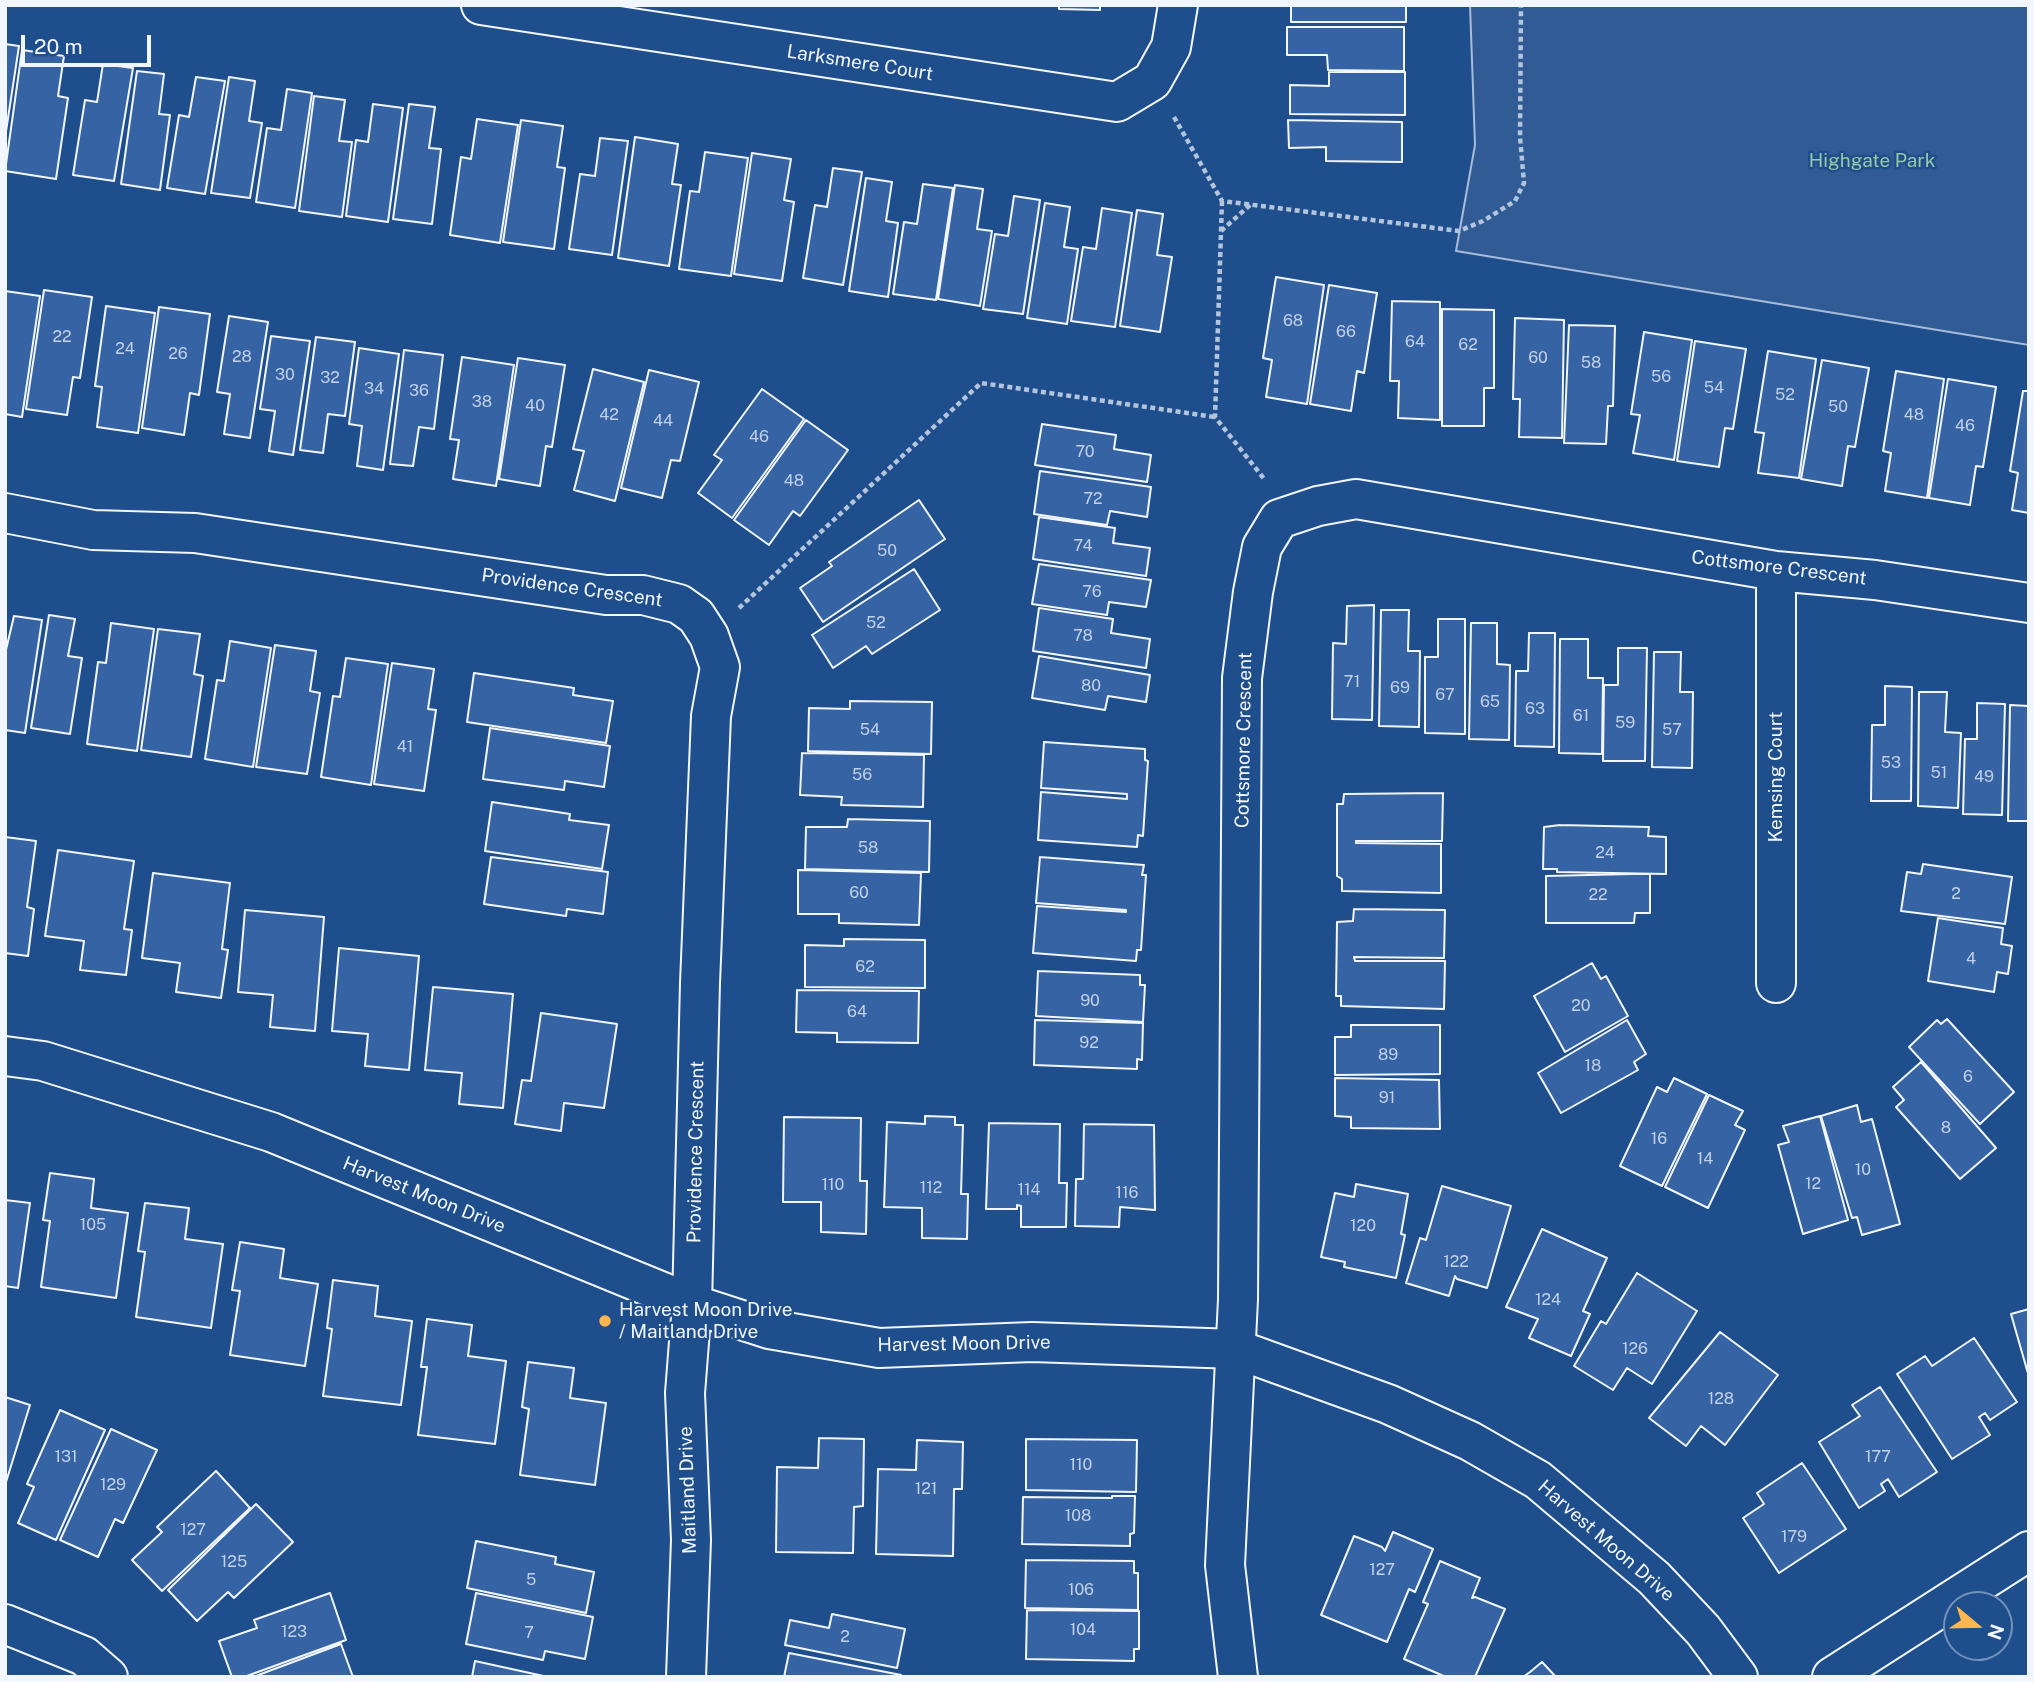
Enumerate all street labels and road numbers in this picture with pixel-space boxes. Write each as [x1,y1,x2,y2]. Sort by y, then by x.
street label: Larksmere Court [785,40,935,86]
street label: Cottsmore Crescent [1690,546,1868,590]
street label: Providence Crescent [480,564,664,612]
street label: Cottsmore Crescent [1231,652,1257,828]
street label: Kemsing Court [1765,712,1787,842]
street label: Providence Crescent [683,1061,709,1243]
street label: Harvest Moon Drive [339,1152,509,1238]
street label: Harvest Moon Drive [877,1331,1051,1357]
street label: Maitland Drive [674,1426,702,1554]
street label: Harvest Moon Drive [1533,1476,1679,1606]

